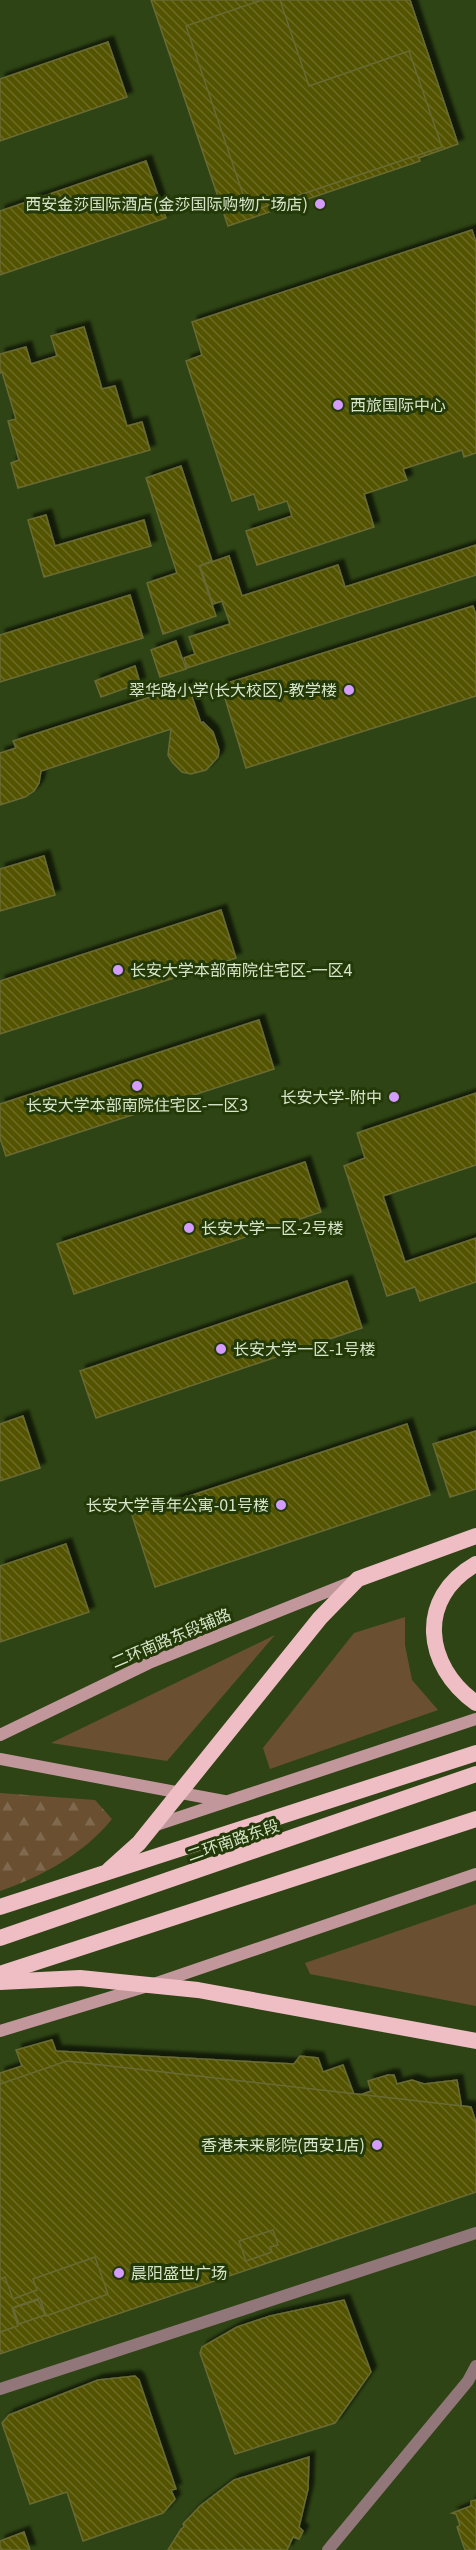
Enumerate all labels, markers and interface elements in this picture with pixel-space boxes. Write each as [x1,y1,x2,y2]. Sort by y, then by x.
place label: 西安金莎国际酒店(金莎国际购物广场店) [25,191,308,215]
marker: 西安金莎国际酒店(金莎国际购物广场店) [313,197,327,211]
place label: 西旅国际中心 [350,392,446,416]
marker: 西旅国际中心 [331,398,345,412]
place label: 翠华路小学(长大校区)-教学楼 [129,677,337,701]
marker: 翠华路小学(长大校区)-教学楼 [342,683,356,697]
place label: 长安大学本部南院住宅区-一区4 [130,957,353,981]
marker: 长安大学本部南院住宅区-一区4 [111,963,125,977]
marker: 长安大学本部南院住宅区-一区3 [130,1079,144,1093]
place label: 长安大学-附中 [280,1084,382,1108]
marker: 长安大学-附中 [387,1090,401,1104]
place label: 长安大学本部南院住宅区-一区3 [26,1092,248,1116]
place label: 长安大学一区-2号楼 [201,1215,343,1239]
marker: 长安大学一区-2号楼 [182,1221,196,1235]
place label: 长安大学一区-1号楼 [233,1336,375,1360]
marker: 长安大学一区-1号楼 [214,1342,228,1356]
place label: 长安大学青年公寓-01号楼 [86,1492,269,1516]
marker: 长安大学青年公寓-01号楼 [274,1498,288,1512]
street label: 二环南路东段辅路 [107,1601,234,1673]
street label: 二环南路东段 [183,1812,282,1866]
place label: 香港未来影院(西安1店) [201,2132,365,2156]
marker: 香港未来影院(西安1店) [370,2138,384,2152]
place label: 晨阳盛世广场 [131,2260,227,2284]
marker: 晨阳盛世广场 [112,2266,126,2280]

